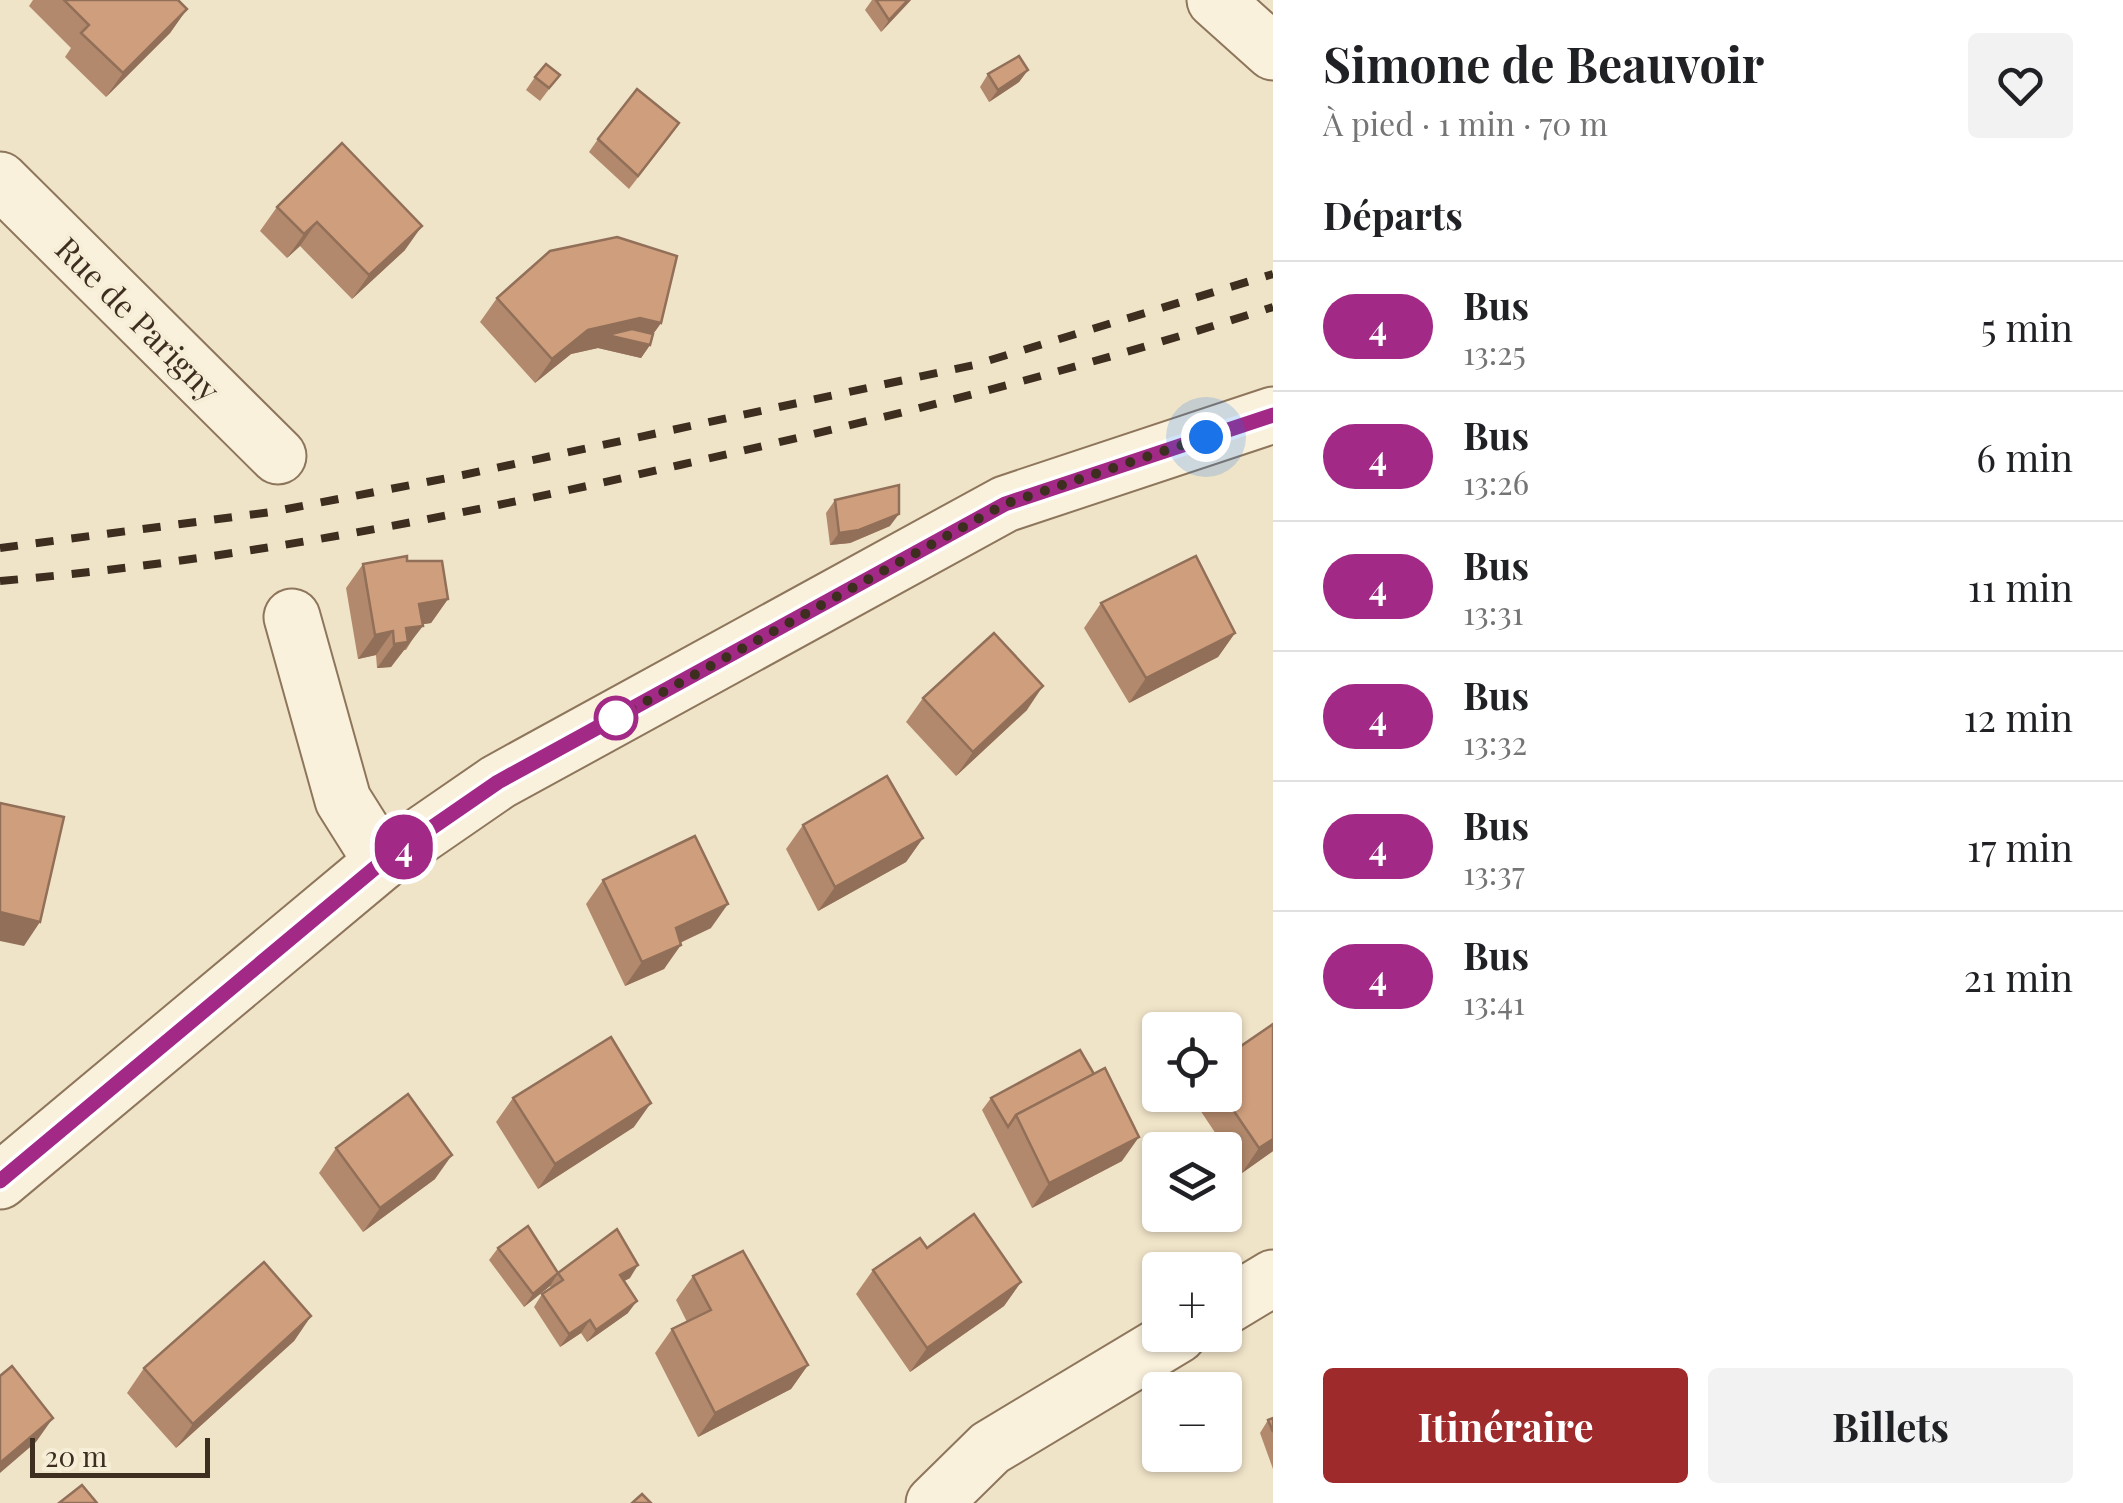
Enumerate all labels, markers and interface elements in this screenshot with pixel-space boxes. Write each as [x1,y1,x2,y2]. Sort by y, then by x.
text: Simone de Beauvoir [1323,31,1764,95]
button: heart [1968,33,2073,138]
text: À pied · 1 min · 70 m [1323,101,1608,144]
text: Départs [1323,189,1463,240]
street label: Rue de Parigny [47,226,231,410]
text: Bus [1463,279,1529,330]
text: 5 min [1981,301,2073,352]
text: 4 [1369,303,1387,350]
text: 13:25 [1463,330,1526,373]
text: Bus [1463,409,1529,460]
your location [1181,412,1231,462]
text: 6 min [1976,431,2073,482]
text: 4 [1369,433,1387,480]
text: 13:26 [1463,460,1529,503]
text: Bus [1463,539,1529,590]
text: 11 min [1968,561,2073,612]
text: 4 [1369,563,1387,610]
text: 13:31 [1463,590,1524,633]
text: Bus [1463,669,1529,720]
text: 12 min [1964,691,2073,742]
text: 4 [1369,693,1387,740]
unlabelled marker [595,697,637,739]
text: 13:32 [1463,720,1527,763]
text: Bus [1463,799,1529,850]
line badge: 4 [372,814,436,880]
text: 17 min [1967,821,2073,872]
text: 4 [1369,823,1387,870]
text: 4 [395,824,413,871]
text: 13:37 [1463,850,1525,893]
text: Bus [1463,929,1529,980]
text: 21 min [1964,951,2073,1002]
text: 4 [1369,953,1387,1000]
text: 13:41 [1463,980,1525,1023]
map controls [1142,1012,1242,1472]
button: locate [1142,1012,1242,1112]
button: layers [1142,1132,1242,1232]
button: + [1142,1252,1242,1352]
button: Itinéraire [1323,1368,1688,1483]
button: Billets [1708,1368,2073,1483]
button: − [1142,1372,1242,1472]
scale bar [30,1433,210,1478]
text: 20 m [45,1437,107,1474]

